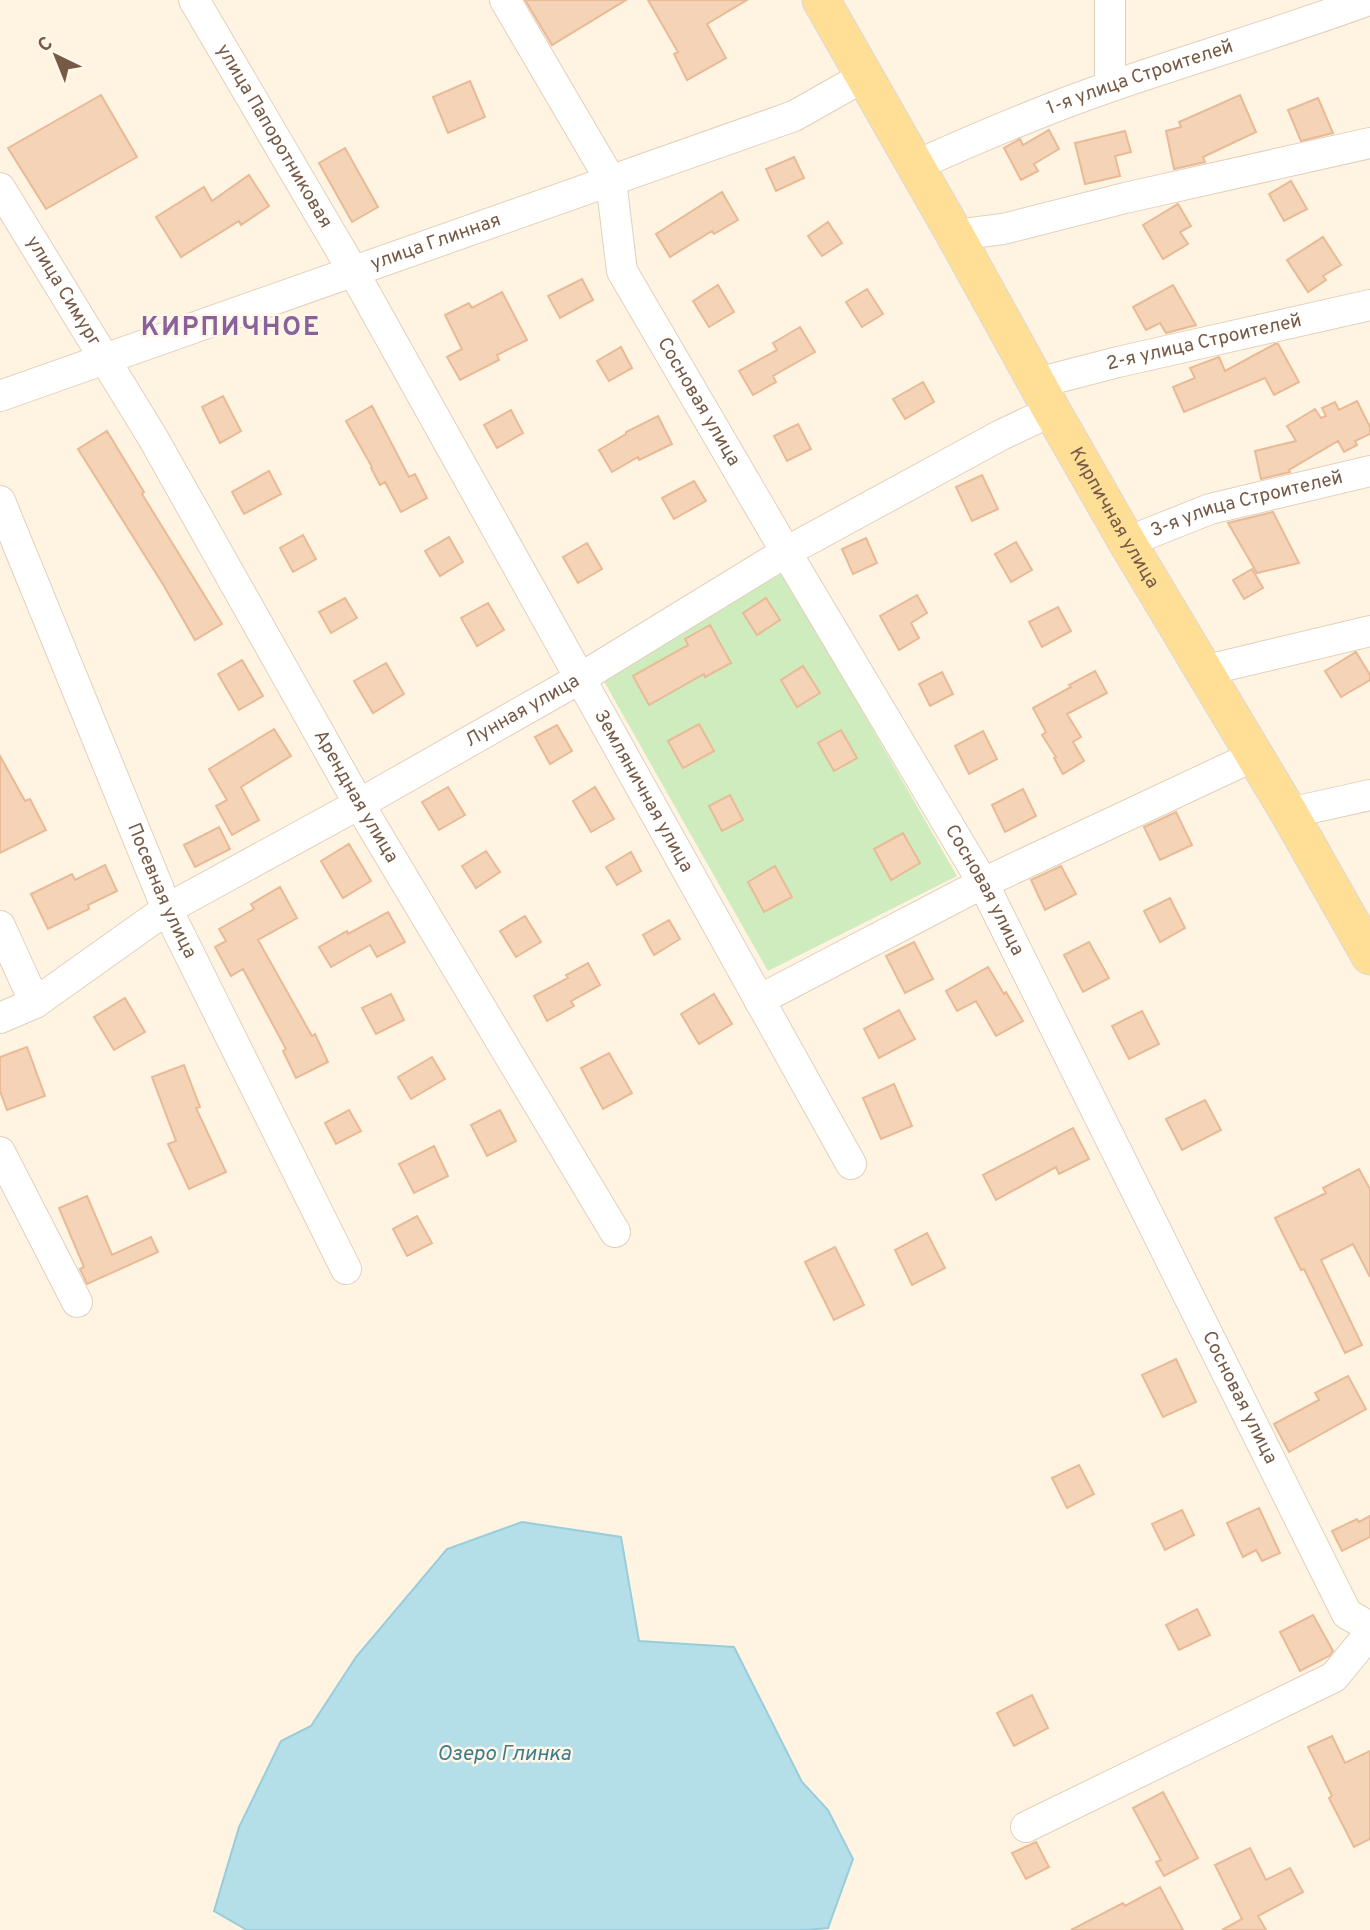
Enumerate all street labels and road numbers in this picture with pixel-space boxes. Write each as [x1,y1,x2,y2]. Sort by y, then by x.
street label: 1-я улица Строителей [1043,35,1236,121]
street label: улица Папоротниковая [211,40,337,233]
street label: улица Глинная [367,208,504,276]
street label: улица Симург [20,232,106,351]
street label: 2-я улица Строителей [1104,309,1304,376]
street label: Сосновая улица [651,333,745,471]
street label: Кирпичная улица [1063,443,1164,593]
street label: 3-я улица Строителей [1147,466,1345,543]
street label: Лунная улица [461,669,584,753]
street label: Земляничная улица [588,706,698,877]
street label: Арендная улица [308,726,404,867]
street label: Посевная улица [121,820,202,963]
street label: Сосновая улица [939,820,1029,960]
street label: Сосновая улица [1196,1327,1282,1468]

